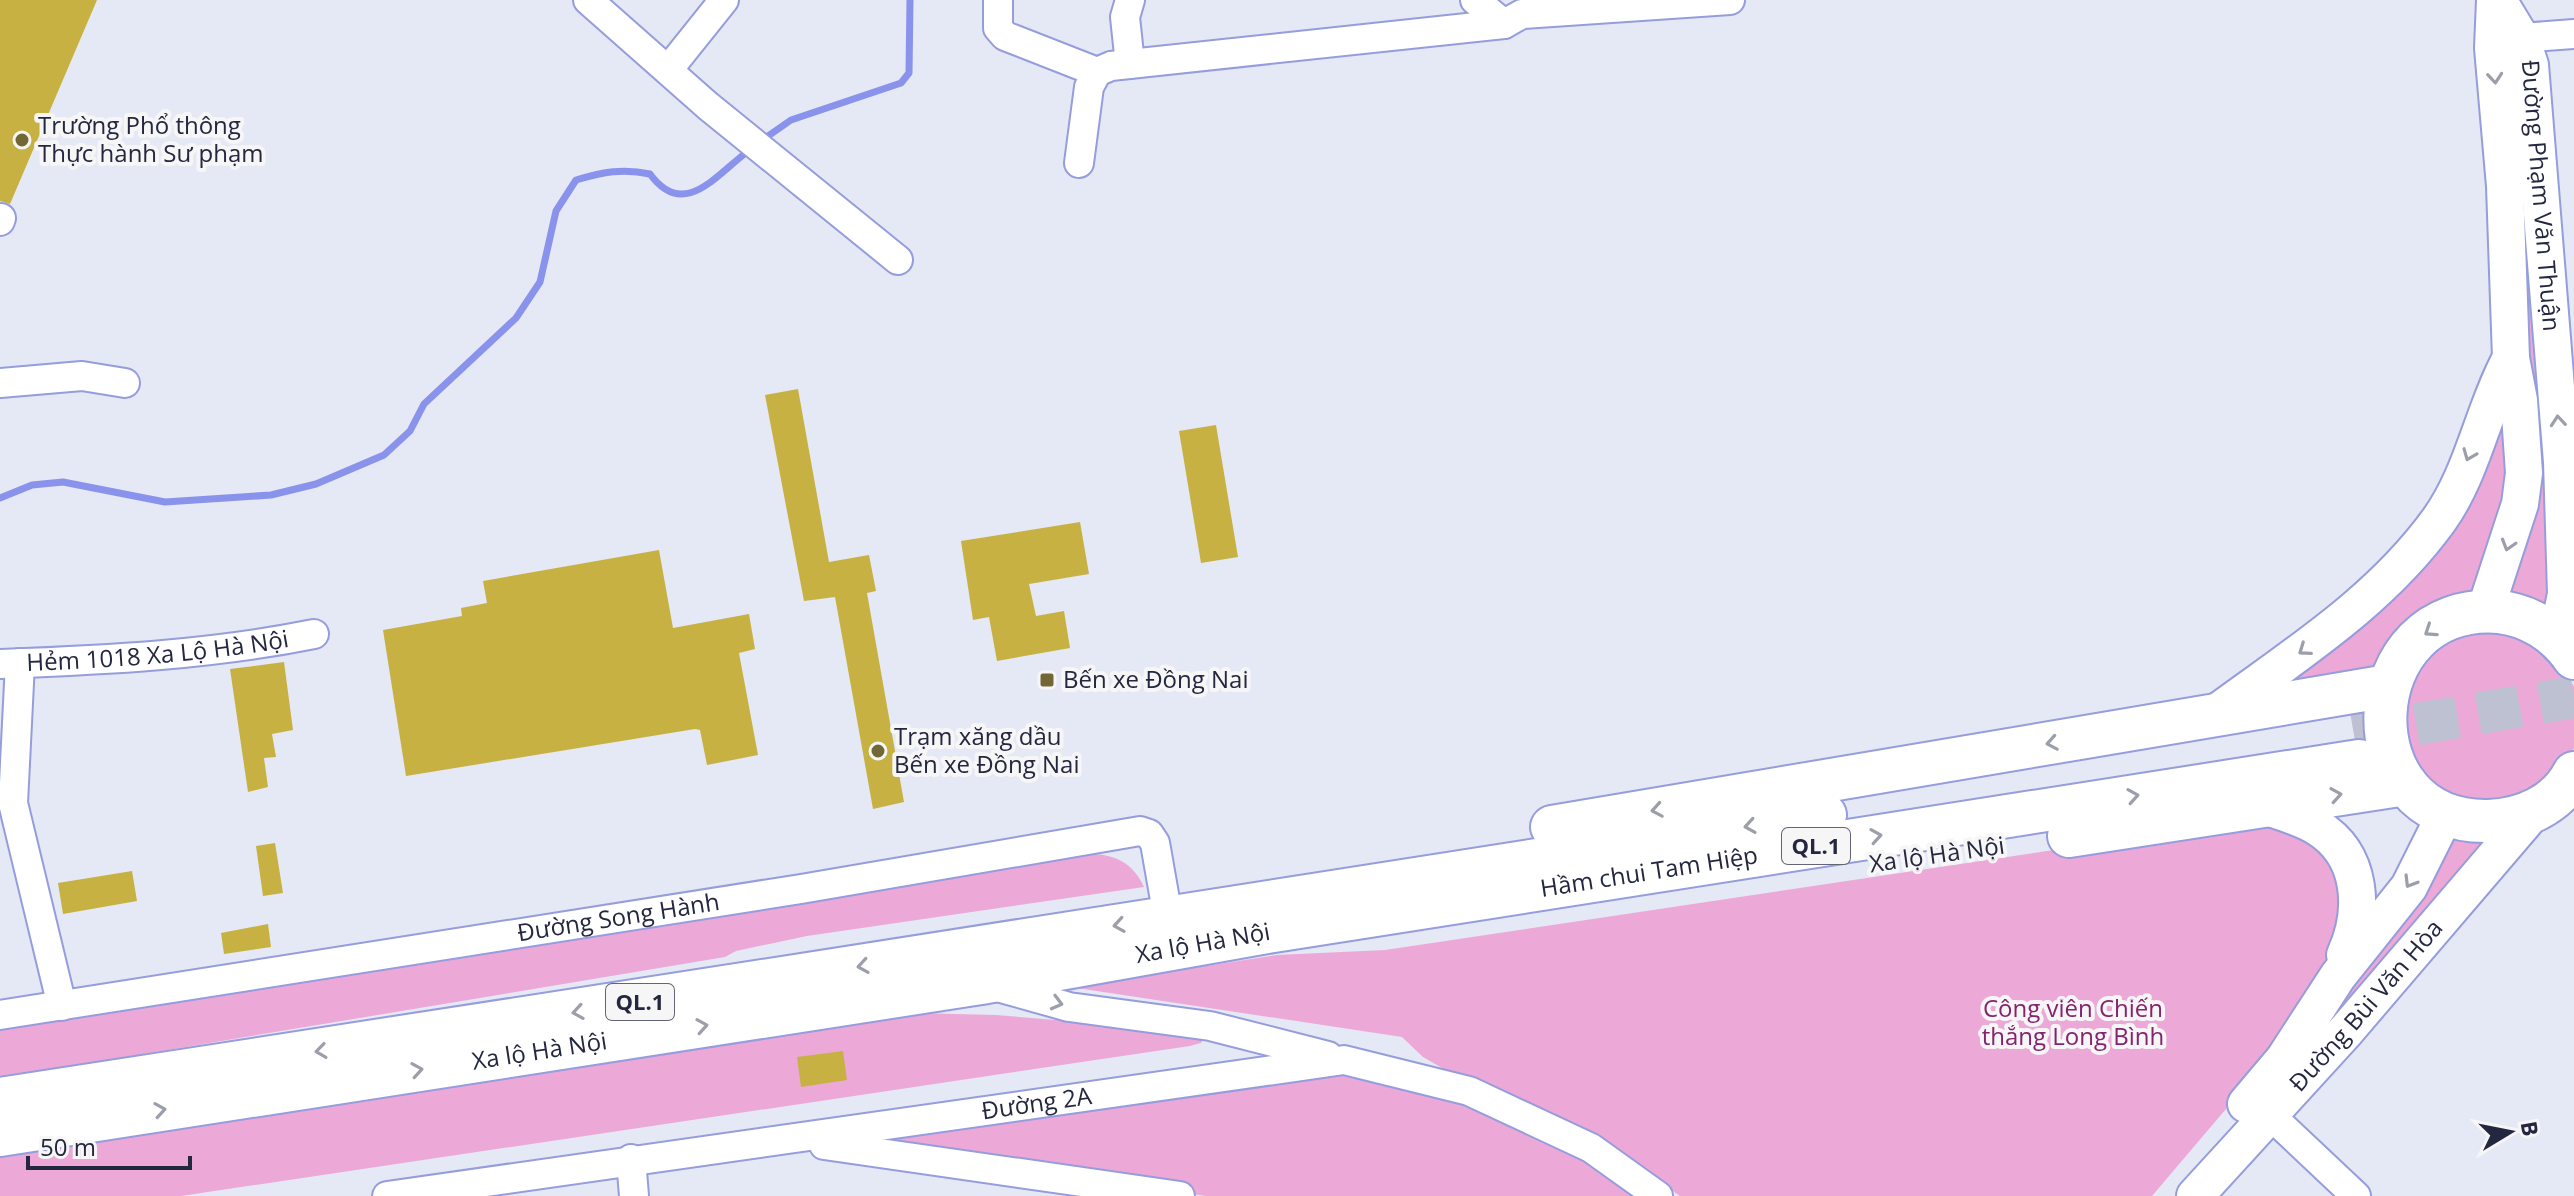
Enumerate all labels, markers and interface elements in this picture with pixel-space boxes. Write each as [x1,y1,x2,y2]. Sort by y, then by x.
street label: Đường Phạm Văn Thuận [2515,59,2569,333]
one-way arrow [2486,72,2503,85]
place label: Trường Phổ thông Thực hành Sư phạm [38,108,264,169]
marker: Trường Phổ thông Thực hành Sư phạm [13,131,31,149]
one-way arrow [2550,414,2567,427]
one-way arrow [2463,447,2479,461]
one-way arrow [2501,538,2517,552]
street label: Hẻm 1018 Xa Lộ Hà Nội [26,621,291,678]
one-way arrow [2425,621,2439,636]
one-way arrow [2298,640,2312,655]
place label: Bến xe Đồng Nai [1063,662,1249,695]
marker: Bến xe Đồng Nai [1038,671,1056,689]
place label: Trạm xăng dầu Bến xe Đồng Nai [894,719,1080,780]
one-way arrow [2045,734,2059,751]
marker: Trạm xăng dầu Bến xe Đồng Nai [869,742,887,760]
one-way arrow [2329,787,2343,804]
one-way arrow [2126,788,2140,805]
one-way arrow [1651,800,1664,817]
one-way arrow [1744,817,1757,834]
road number: QL.1 [1782,828,1850,864]
street label: Xa lộ Hà Nội [1867,828,2006,879]
one-way arrow [1869,829,1883,846]
street label: Hầm chui Tam Hiệp [1538,837,1760,904]
one-way arrow [2404,873,2420,888]
street label: Đường Song Hành [515,884,722,948]
street label: Đường Bùi Văn Hòa [2281,912,2449,1098]
street label: Xa lộ Hà Nội [1133,914,1272,970]
one-way arrow [1113,916,1126,933]
one-way arrow [856,957,870,974]
road number: QL.1 [606,984,674,1020]
park label: Công viên Chiến thắng Long Bình [1982,991,2164,1052]
one-way arrow [1049,994,1063,1011]
one-way arrow [572,1003,585,1020]
one-way arrow [695,1019,708,1036]
street label: Xa lộ Hà Nội [470,1023,609,1077]
one-way arrow [314,1042,328,1059]
one-way arrow [410,1062,424,1079]
street label: Đường 2A [979,1078,1094,1126]
north arrow [2470,1092,2550,1172]
one-way arrow [153,1102,167,1119]
text: B [2515,1118,2547,1138]
scale bar [28,1120,190,1170]
text: 50 m [40,1130,96,1163]

